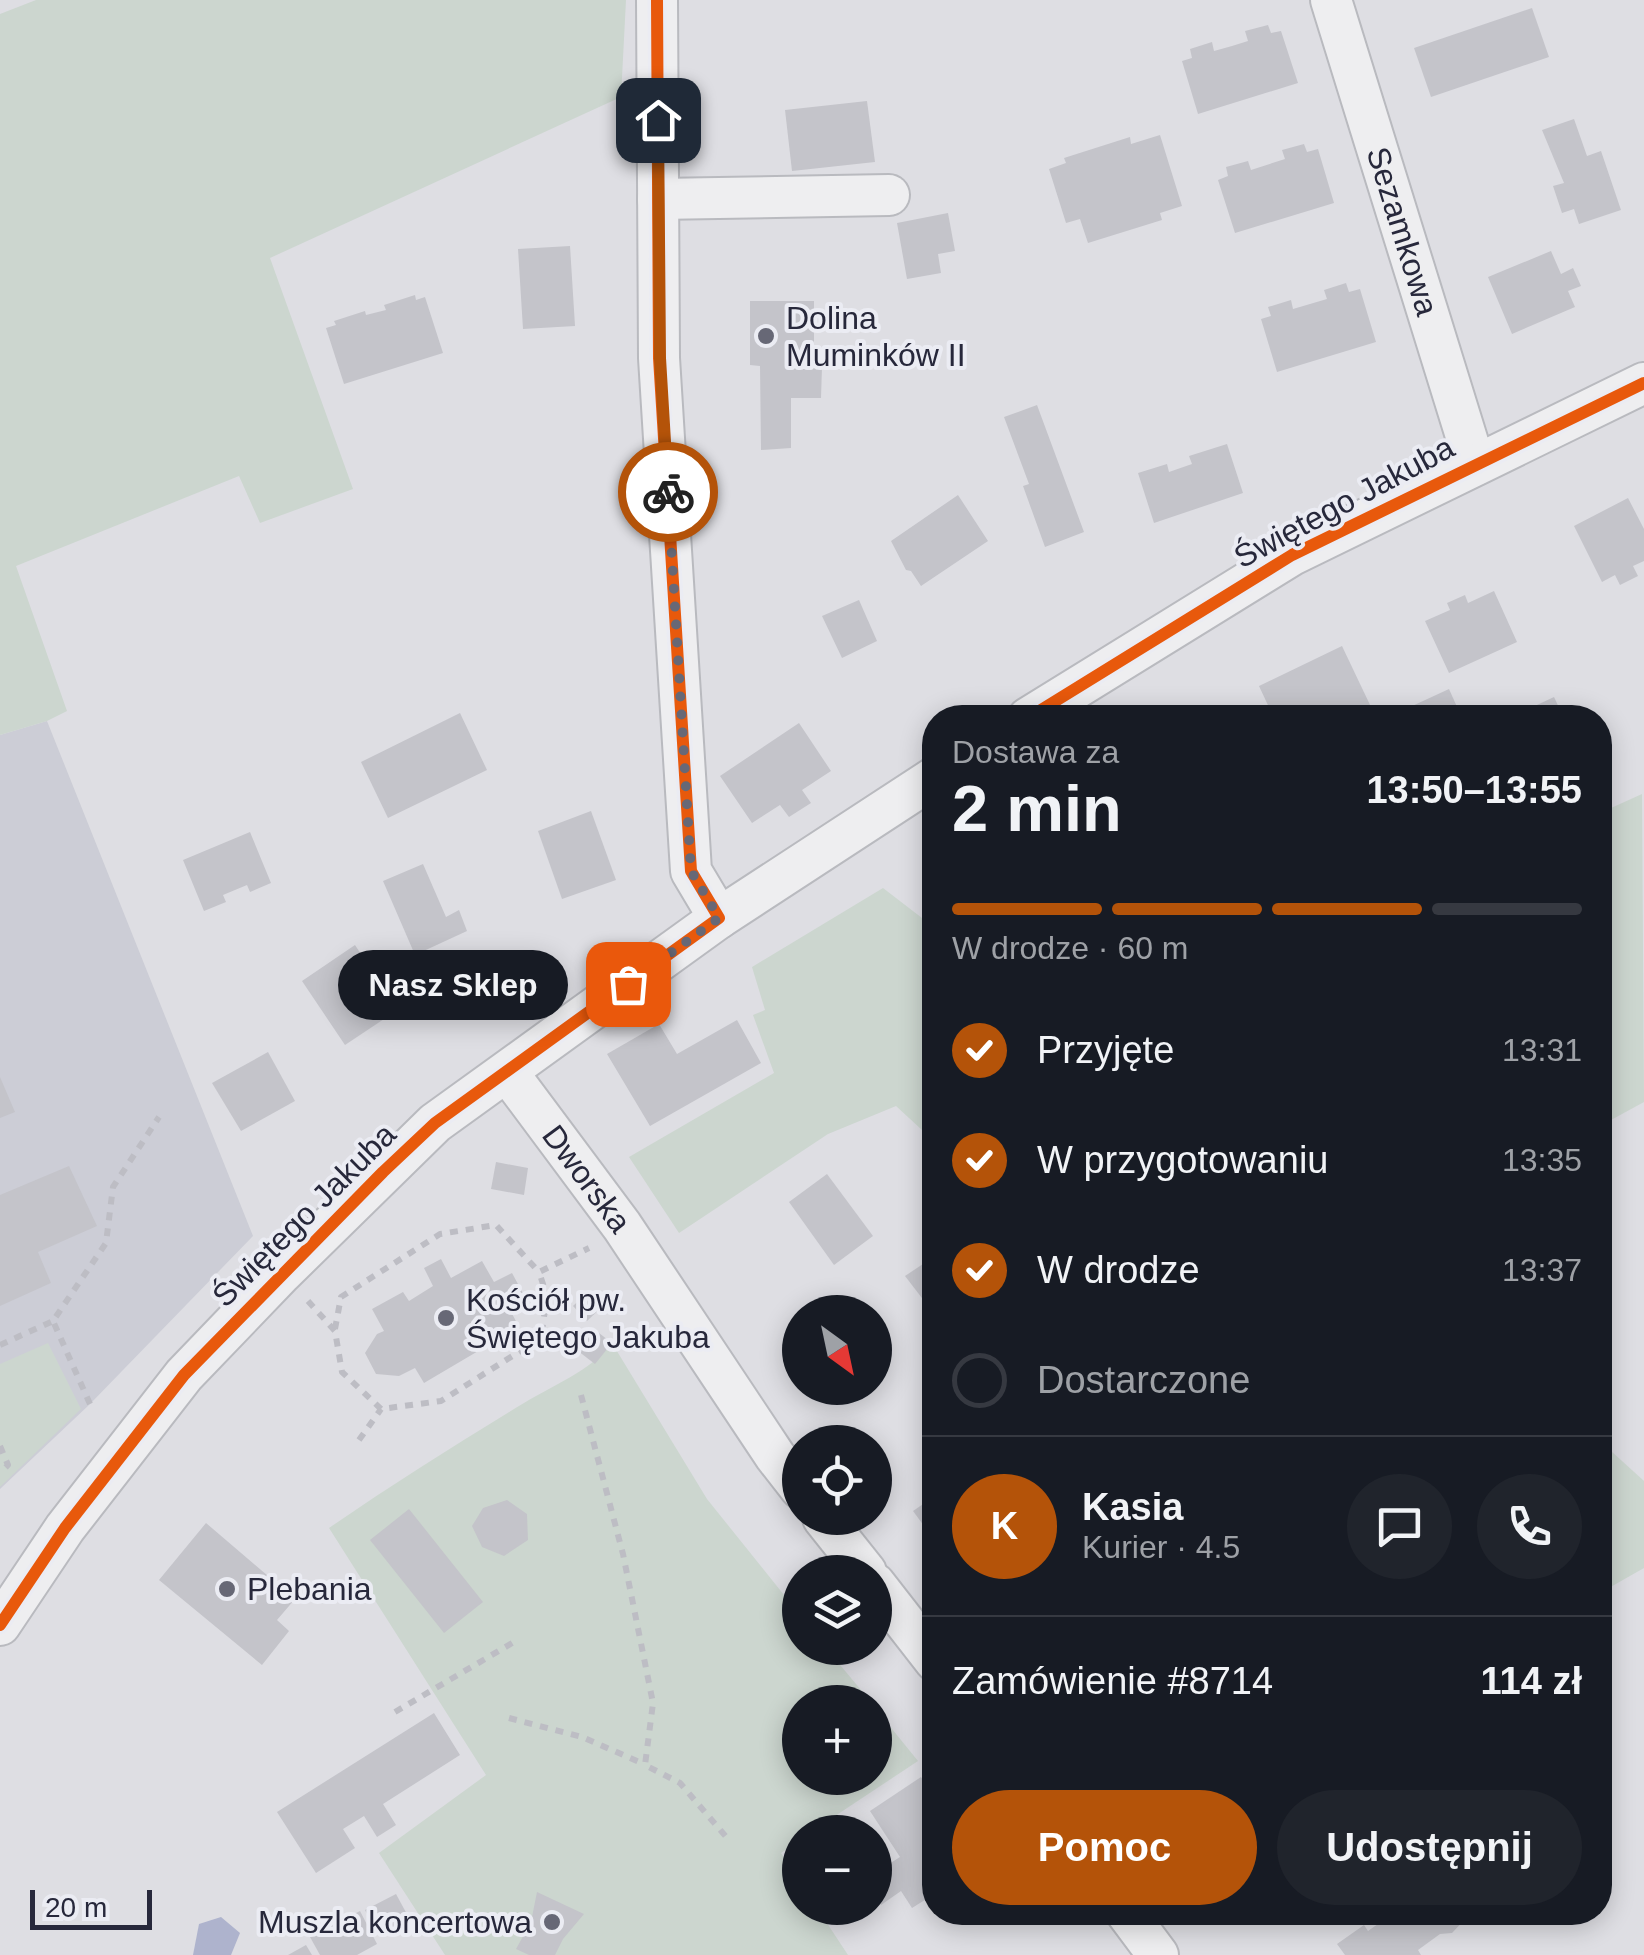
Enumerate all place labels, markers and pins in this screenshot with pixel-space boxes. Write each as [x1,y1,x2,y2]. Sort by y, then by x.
pin [616,78,701,163]
place label: Dolina Muminków II [786,300,966,373]
marker: Dolina Muminków II [755,325,777,347]
pin [586,942,671,1027]
callout: Nasz Sklep [338,949,568,1019]
place label: Kościół pw. Świętego Jakuba [466,1282,710,1355]
marker: Kościół pw. Świętego Jakuba [435,1307,457,1329]
place label: Plebania [247,1571,372,1607]
marker: Plebania [216,1578,238,1600]
place label: Muszla koncertowa [258,1904,532,1940]
marker: Muszla koncertowa [541,1911,563,1933]

